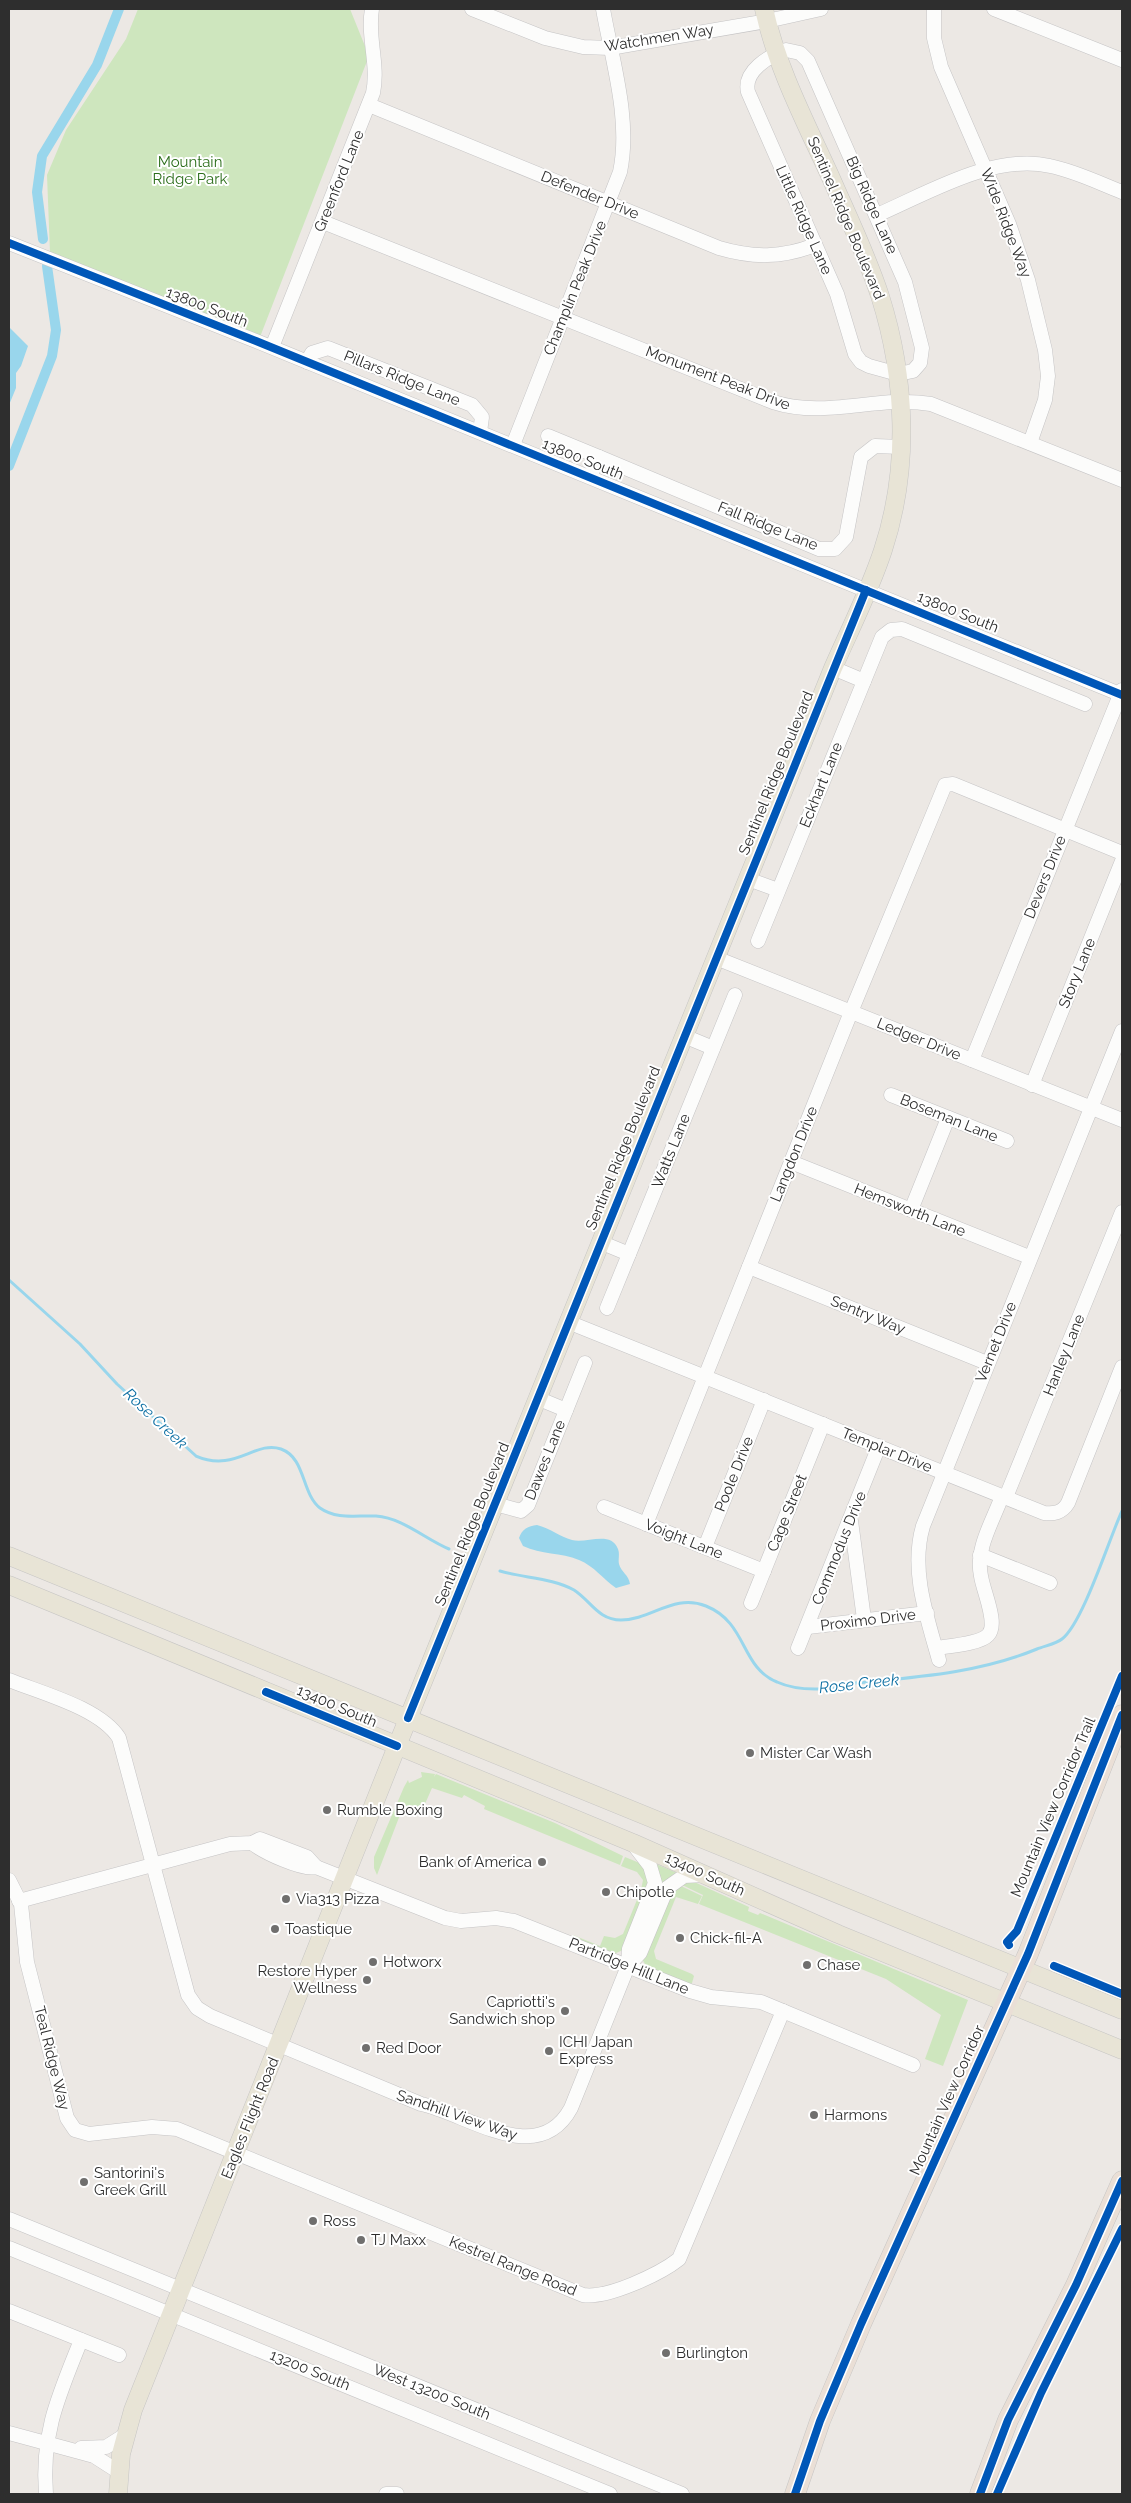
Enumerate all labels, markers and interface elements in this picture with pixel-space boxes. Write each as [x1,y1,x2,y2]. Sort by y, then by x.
street label: Watchmen Way [603,20,715,56]
street label: Greenford Lane [310,127,368,235]
street label: Sentinel Ridge Boulevard [804,134,888,302]
park label: Mountain Ridge Park [153,153,227,188]
street label: Big Ridge Lane [842,153,902,257]
street label: Little Ridge Lane [772,163,836,277]
street label: Wide Ridge Way [977,166,1035,280]
street label: Defender Drive [538,167,642,223]
street label: Champlin Peak Drive [540,218,610,358]
street label: 13800 South [164,283,250,331]
street label: Monument Peak Drive [643,342,793,414]
street label: Pillars Ridge Lane [341,346,463,410]
street label: 13800 South [540,435,626,483]
street label: Fall Ridge Lane [715,498,821,554]
street label: 13800 South [915,588,1001,636]
street label: Sentinel Ridge Boulevard [735,689,817,857]
street label: Eckhart Lane [796,739,846,830]
street label: Devers Drive [1020,833,1070,921]
street label: Story Lane [1055,935,1099,1011]
street label: Ledger Drive [874,1014,964,1064]
street label: Sentinel Ridge Boulevard [582,1064,664,1232]
street label: Boseman Lane [897,1090,1001,1146]
street label: Langdon Drive [767,1103,821,1204]
street label: Watts Lane [648,1111,694,1191]
street label: Hemsworth Lane [852,1179,969,1241]
street label: Sentry Way [828,1292,908,1338]
street label: Vernet Drive [972,1299,1020,1385]
street label: Hanley Lane [1039,1311,1089,1399]
water label: Rose Creek [120,1384,192,1453]
street label: Dawes Lane [521,1417,569,1503]
street label: Templar Drive [839,1424,935,1476]
street label: Poole Drive [711,1434,757,1514]
street label: Sentinel Ridge Boulevard [431,1440,513,1608]
street label: Cage Street [763,1472,811,1554]
street label: Commodus Drive [808,1488,870,1607]
street label: Voight Lane [642,1515,726,1563]
street label: Proximo Drive [819,1605,917,1635]
water label: Rose Creek [818,1670,900,1697]
street label: 13400 South [294,1681,380,1731]
street label: Mountain View Corridor Trail [1007,1713,1100,1900]
place label: Mister Car Wash [760,1744,872,1762]
marker: Mister Car Wash [744,1747,756,1759]
place label: Rumble Boxing [337,1801,443,1819]
marker: Rumble Boxing [321,1804,333,1816]
street label: 13400 South [662,1848,748,1900]
place label: Bank of America [419,1853,532,1871]
marker: Bank of America [536,1856,548,1868]
place label: Chipotle [616,1883,674,1901]
marker: Chipotle [600,1886,612,1898]
place label: Via313 Pizza [296,1890,379,1908]
marker: Via313 Pizza [280,1893,292,1905]
place label: Toastique [285,1920,352,1938]
marker: Toastique [269,1923,281,1935]
place label: Chick-fil-A [690,1929,762,1947]
marker: Chick-fil-A [674,1932,686,1944]
street label: Partridge Hill Lane [566,1934,692,1998]
place label: Hotworx [383,1953,442,1971]
marker: Hotworx [367,1956,379,1968]
place label: Chase [817,1956,860,1974]
marker: Chase [801,1959,813,1971]
place label: Restore Hyper Wellness [257,1962,358,1997]
marker: Restore Hyper Wellness [361,1974,373,1986]
place label: Capriotti's Sandwich shop [449,1993,555,2028]
street label: Teal Ridge Way [30,2004,74,2112]
marker: Capriotti's Sandwich shop [559,2005,571,2017]
street label: Mountain View Corridor [906,2022,989,2178]
place label: ICHI Japan Express [559,2033,633,2068]
place label: Red Door [376,2039,442,2057]
marker: Red Door [360,2042,372,2054]
marker: ICHI Japan Express [543,2045,555,2057]
street label: Eagles Flight Road [217,2055,283,2181]
street label: Sandhill View Way [394,2086,520,2144]
place label: Harmons [824,2106,887,2124]
marker: Harmons [808,2109,820,2121]
place label: Santorini's Greek Grill [94,2164,168,2199]
marker: Santorini's Greek Grill [78,2176,90,2188]
place label: Ross [323,2212,356,2230]
marker: Ross [307,2215,319,2227]
place label: TJ Maxx [371,2231,427,2249]
street label: Kestrel Range Road [447,2232,579,2300]
marker: TJ Maxx [355,2234,367,2246]
place label: Burlington [676,2344,748,2362]
street label: 13200 South [267,2346,353,2394]
marker: Burlington [660,2347,672,2359]
street label: West 13200 South [371,2360,493,2424]

